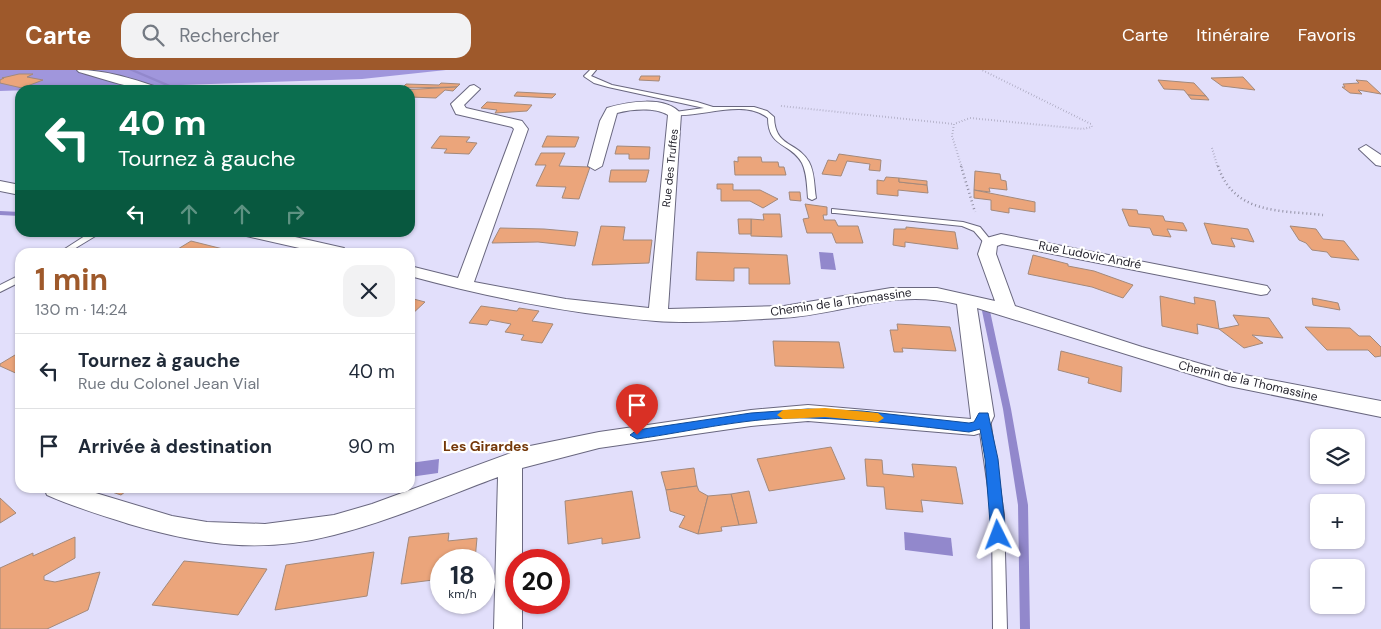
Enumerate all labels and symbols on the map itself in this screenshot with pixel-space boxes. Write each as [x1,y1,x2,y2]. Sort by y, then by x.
street label: Rue des Truffes [659,128,681,208]
street label: Rue Ludovic André [1037,237,1143,273]
street label: Chemin de la Thomassine [769,284,913,320]
street label: Chemin de la Thomassine [1177,357,1319,405]
pin [616,384,658,435]
district label: Les Girardes [443,437,529,455]
position arrow [971,508,1023,560]
speed limit sign: 20 [505,549,570,614]

